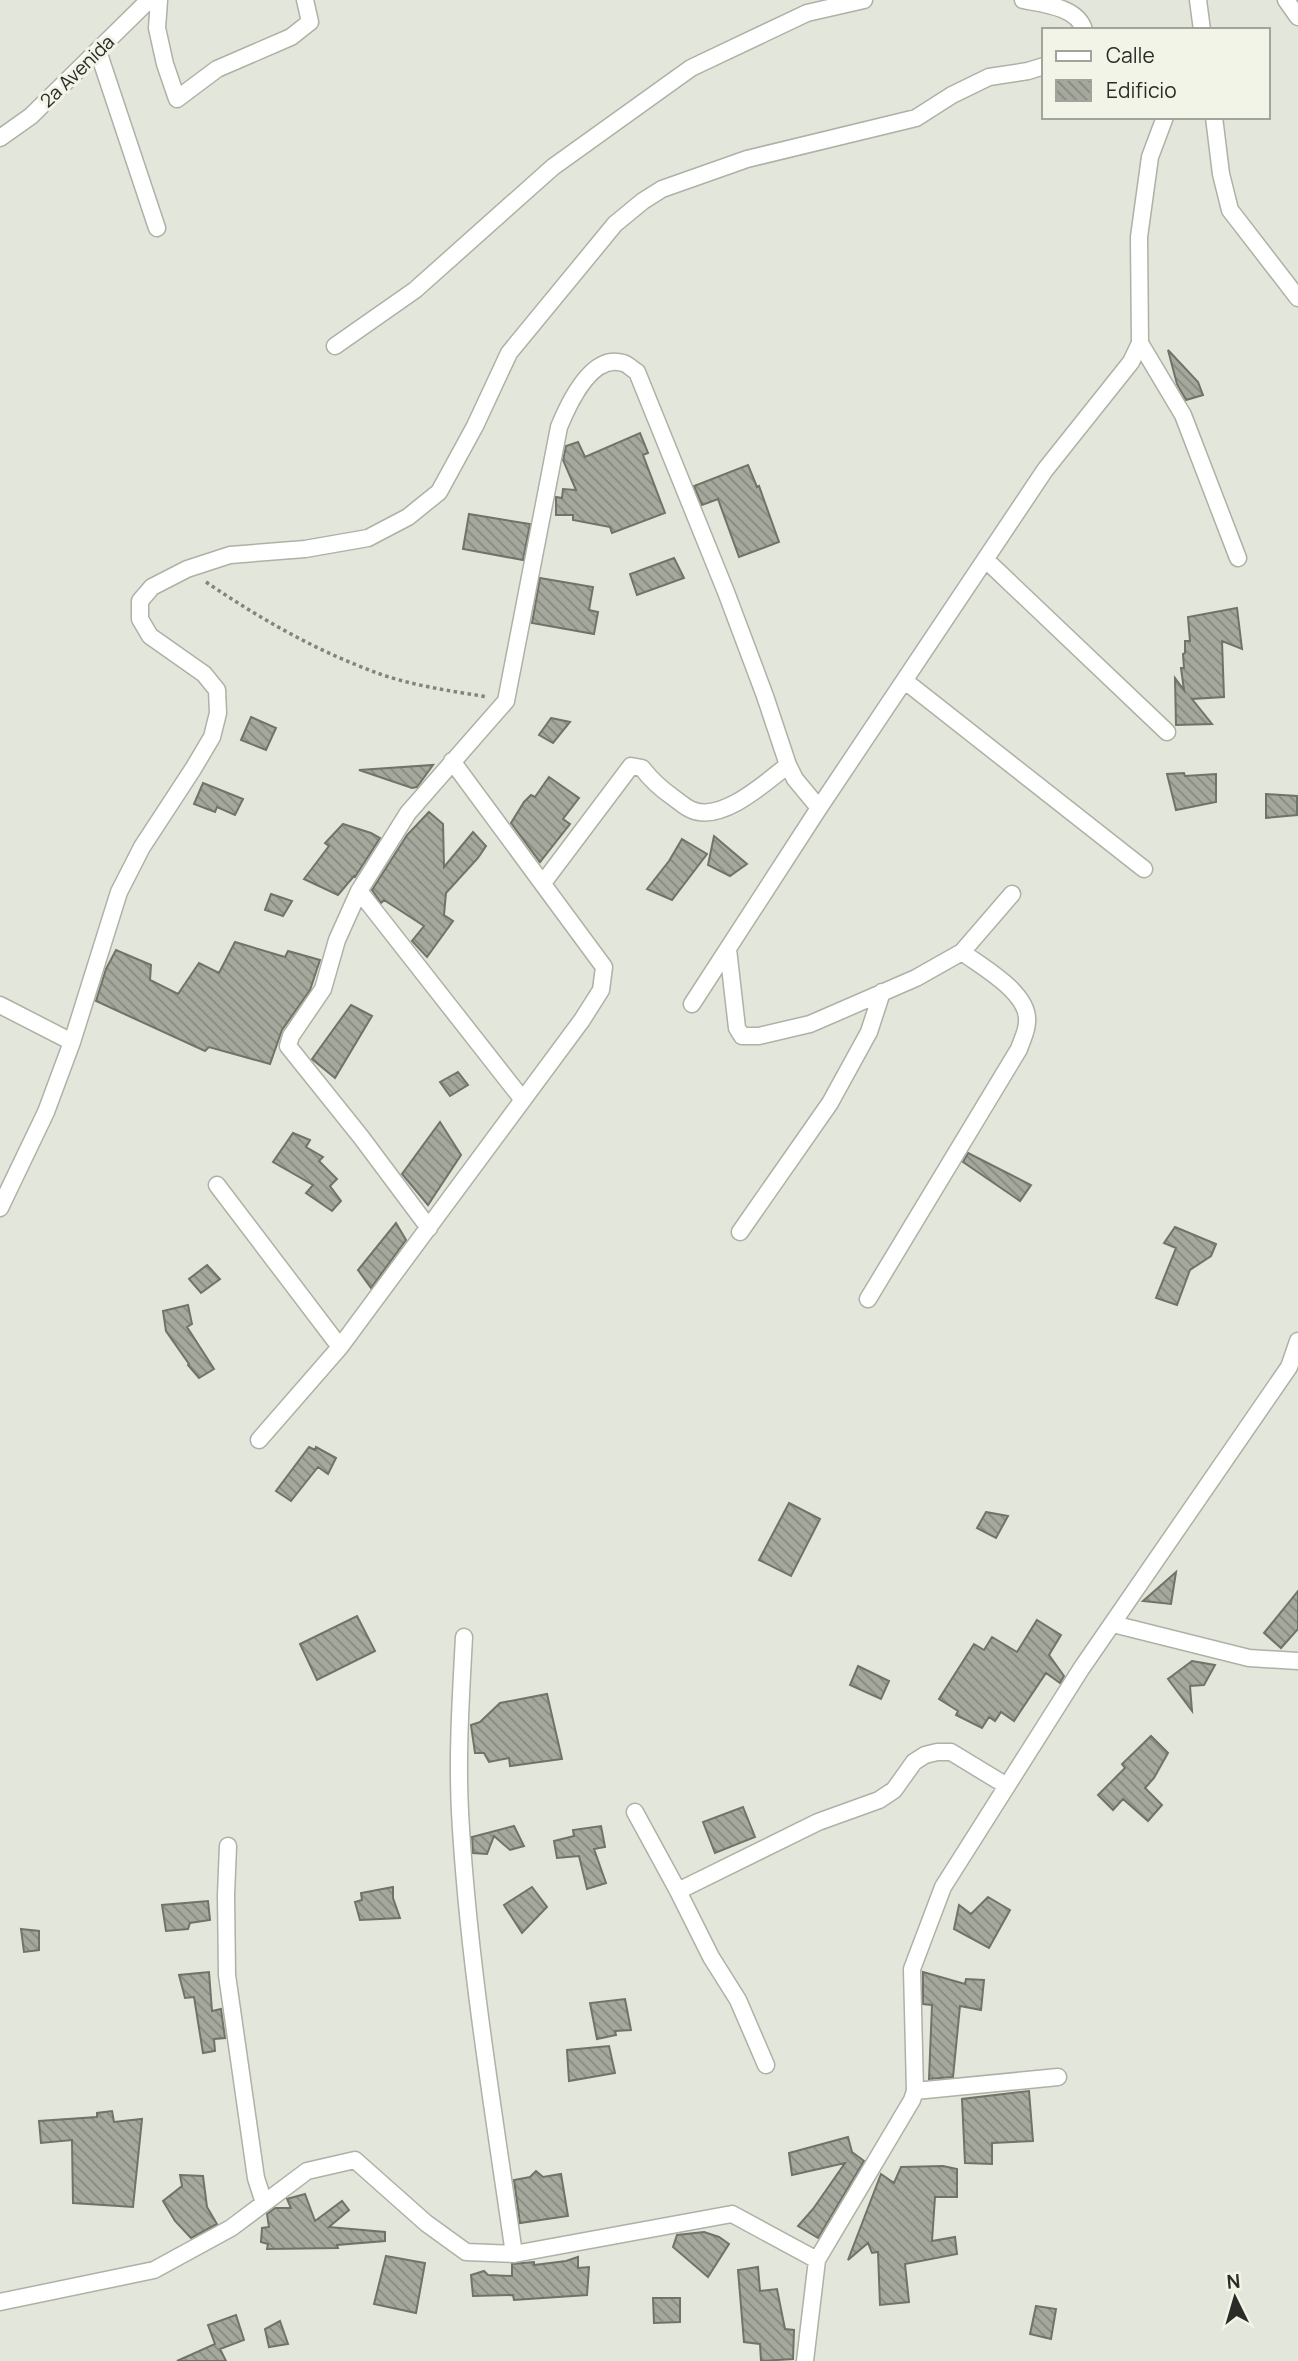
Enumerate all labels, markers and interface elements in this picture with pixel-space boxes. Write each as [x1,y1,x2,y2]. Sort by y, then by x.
legend [1042,28,1270,119]
street label: 2a Avenida [34,29,120,113]
text: Calle [1106,41,1155,69]
text: Edificio [1106,76,1177,104]
north arrow [1200,2263,1270,2333]
text: N [1226,2268,1241,2295]

